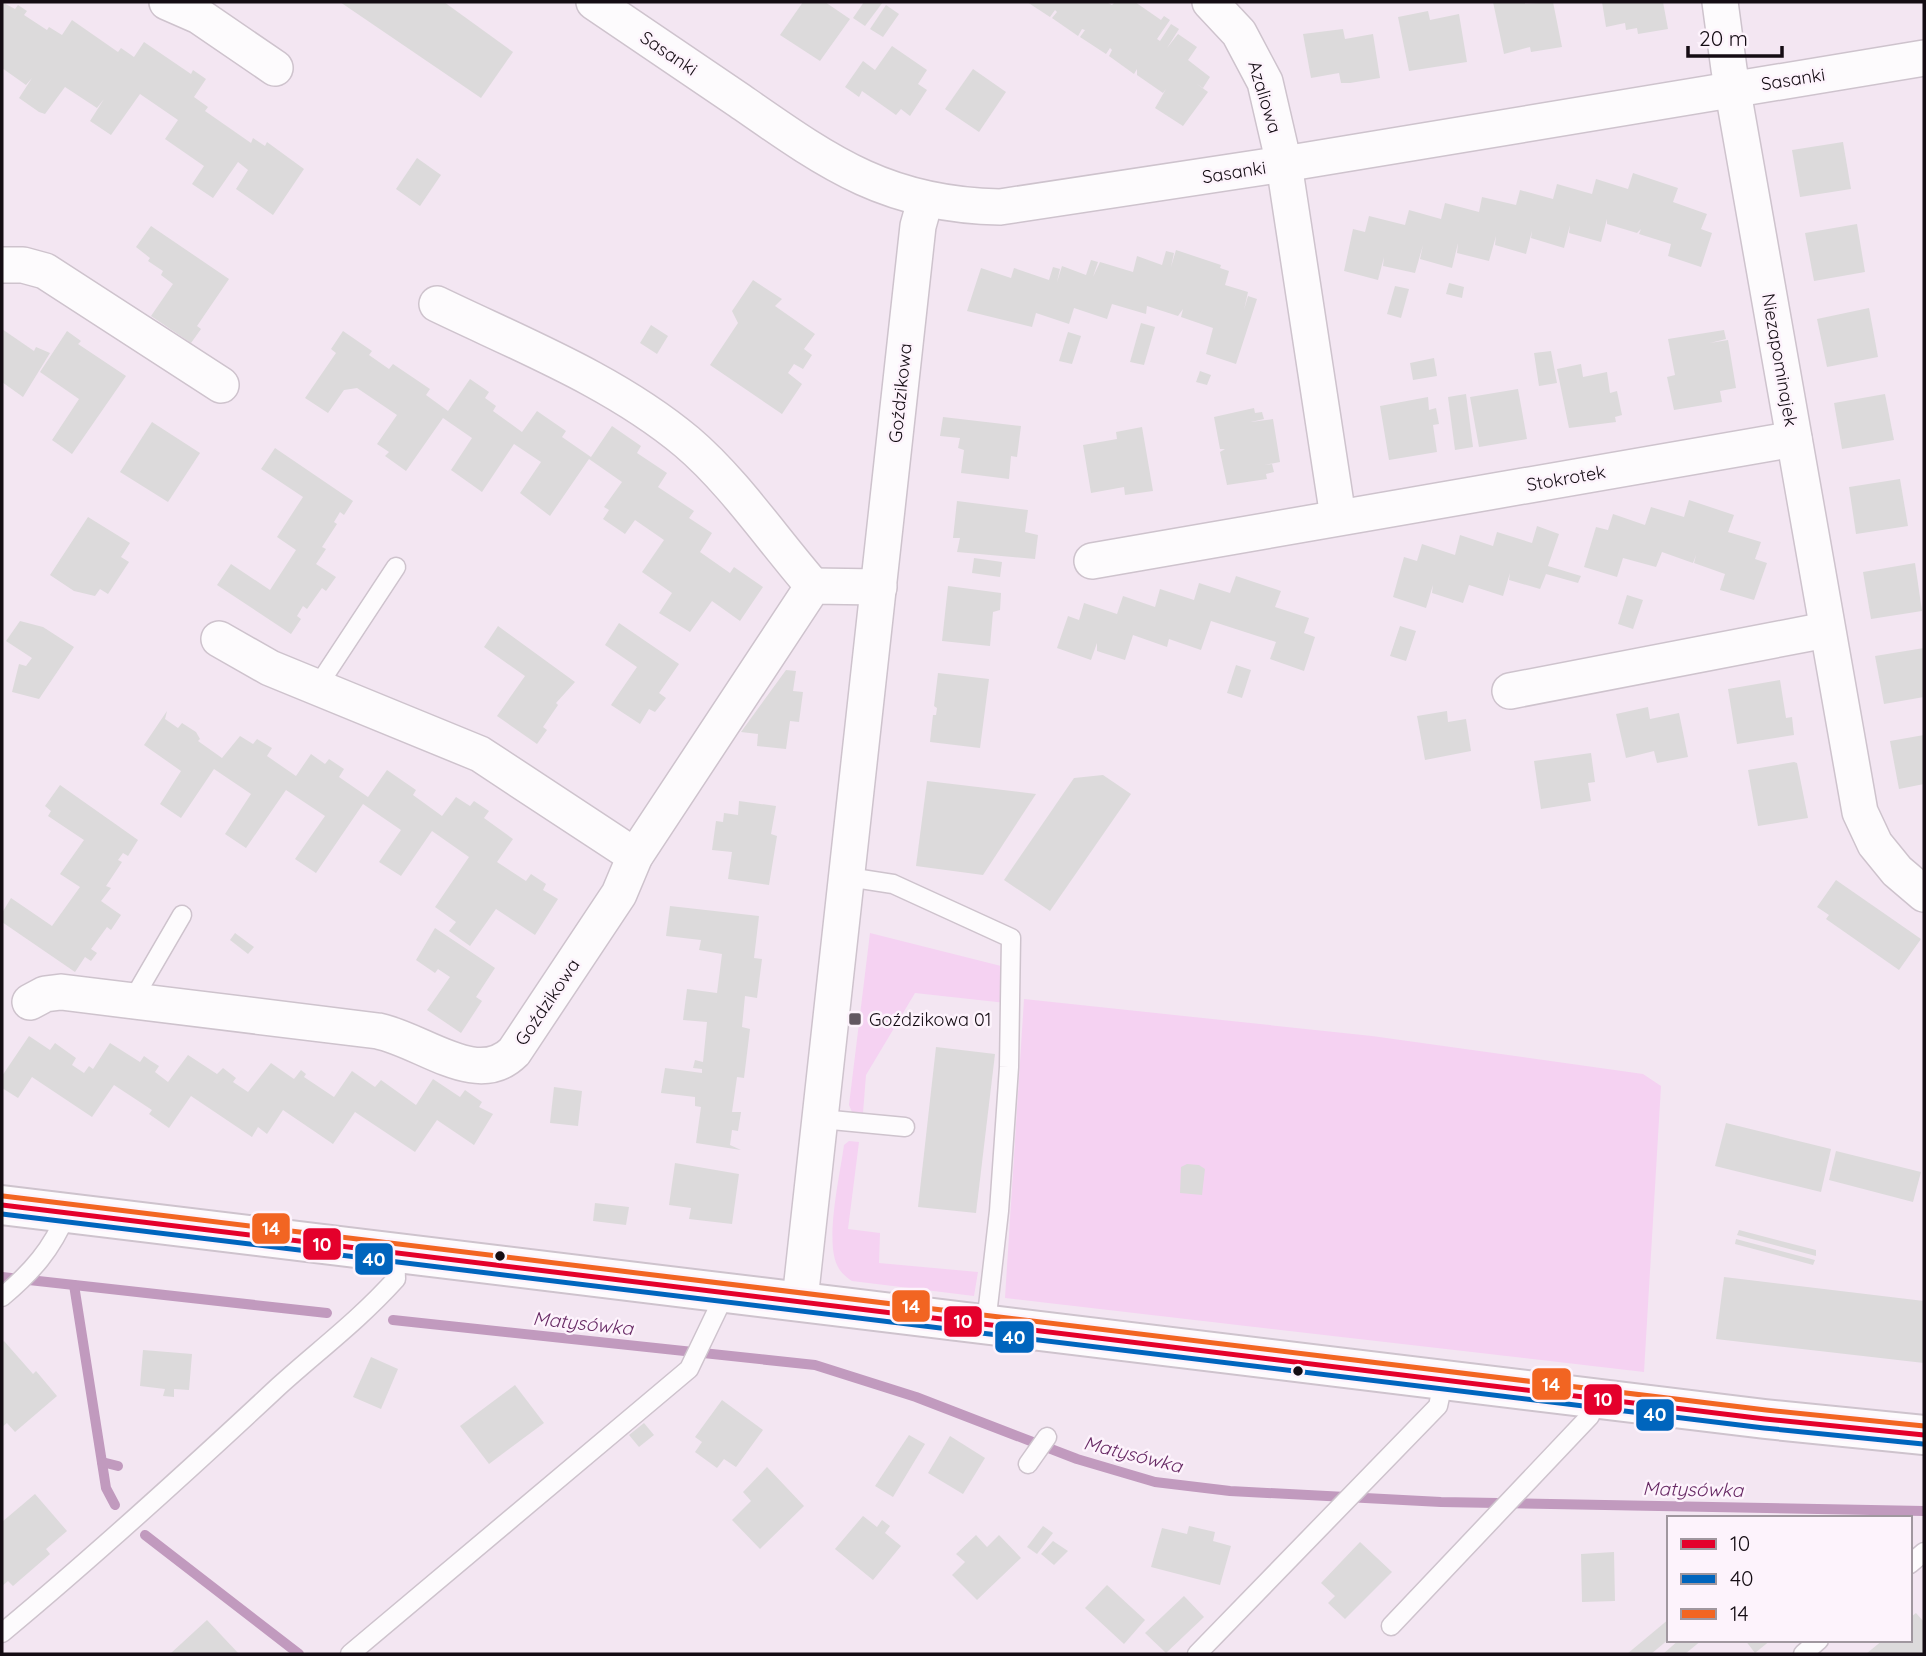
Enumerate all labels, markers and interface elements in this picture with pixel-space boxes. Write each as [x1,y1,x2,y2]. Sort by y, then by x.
scale bar [1688,14,1783,58]
street label: Sasanki [636,25,702,81]
text: 20 m [1699,25,1748,51]
street label: Azaliowa [1243,58,1287,136]
street label: Sasanki [1759,63,1827,95]
street label: Sasanki [1200,156,1268,188]
street label: Niezapominajek [1757,292,1803,428]
street label: Goździkowa [883,342,917,444]
street label: Stokrotek [1525,460,1607,496]
street label: Goździkowa [510,954,584,1050]
place label: Goździkowa 01 [869,1008,991,1031]
marker: Goździkowa 01 [847,1011,863,1027]
line badge: 14 [251,1212,291,1245]
text: 14 [262,1216,280,1240]
line badge: 10 [302,1227,342,1261]
text: 10 [312,1232,332,1256]
line badge: 40 [354,1242,394,1276]
text: 40 [363,1247,385,1271]
unlabelled marker [493,1249,507,1263]
line badge: 14 [891,1289,931,1323]
text: 14 [902,1294,920,1318]
line badge: 10 [943,1305,983,1338]
water label: Matysówka [532,1306,636,1340]
text: 10 [953,1309,973,1333]
line badge: 40 [994,1320,1035,1354]
text: 40 [1003,1325,1025,1349]
unlabelled marker [1291,1364,1305,1378]
line badge: 14 [1531,1367,1572,1401]
text: 14 [1542,1372,1560,1396]
line badge: 10 [1583,1383,1623,1416]
text: 10 [1593,1387,1613,1411]
line badge: 40 [1635,1398,1675,1432]
text: 40 [1644,1402,1666,1426]
water label: Matysówka [1081,1430,1186,1478]
water label: Matysówka [1643,1476,1745,1502]
legend [1667,1516,1912,1642]
text: 10 [1730,1530,1750,1556]
text: 40 [1730,1565,1754,1591]
text: 14 [1730,1600,1749,1626]

